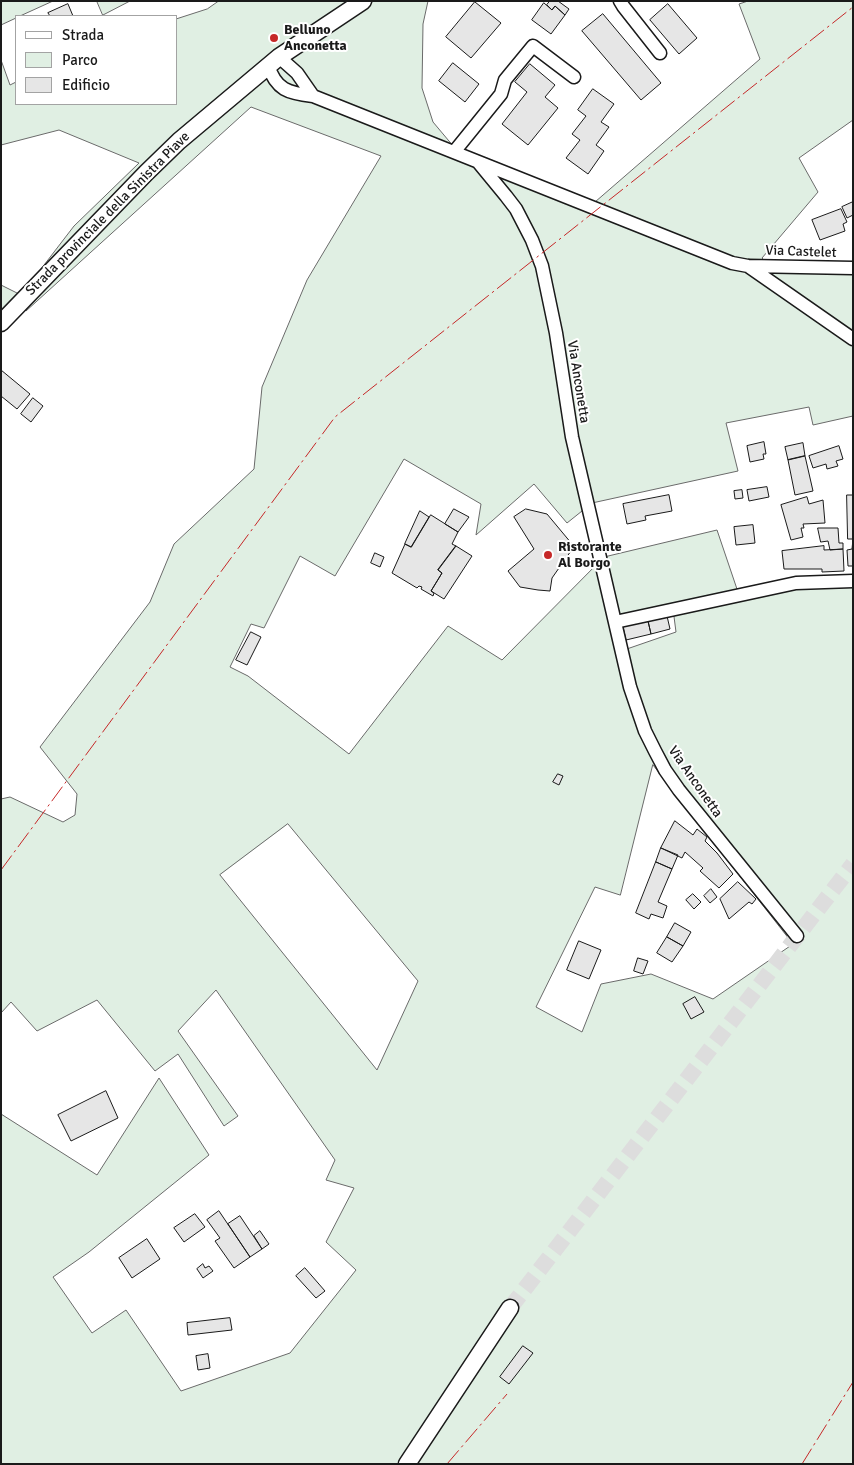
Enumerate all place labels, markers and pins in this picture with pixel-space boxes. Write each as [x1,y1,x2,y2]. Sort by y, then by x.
place label: Belluno Anconetta [284,22,347,54]
marker: Belluno Anconetta [268,32,280,44]
place label: Ristorante Al Borgo [558,539,622,572]
marker: Ristorante Al Borgo [542,549,554,561]

